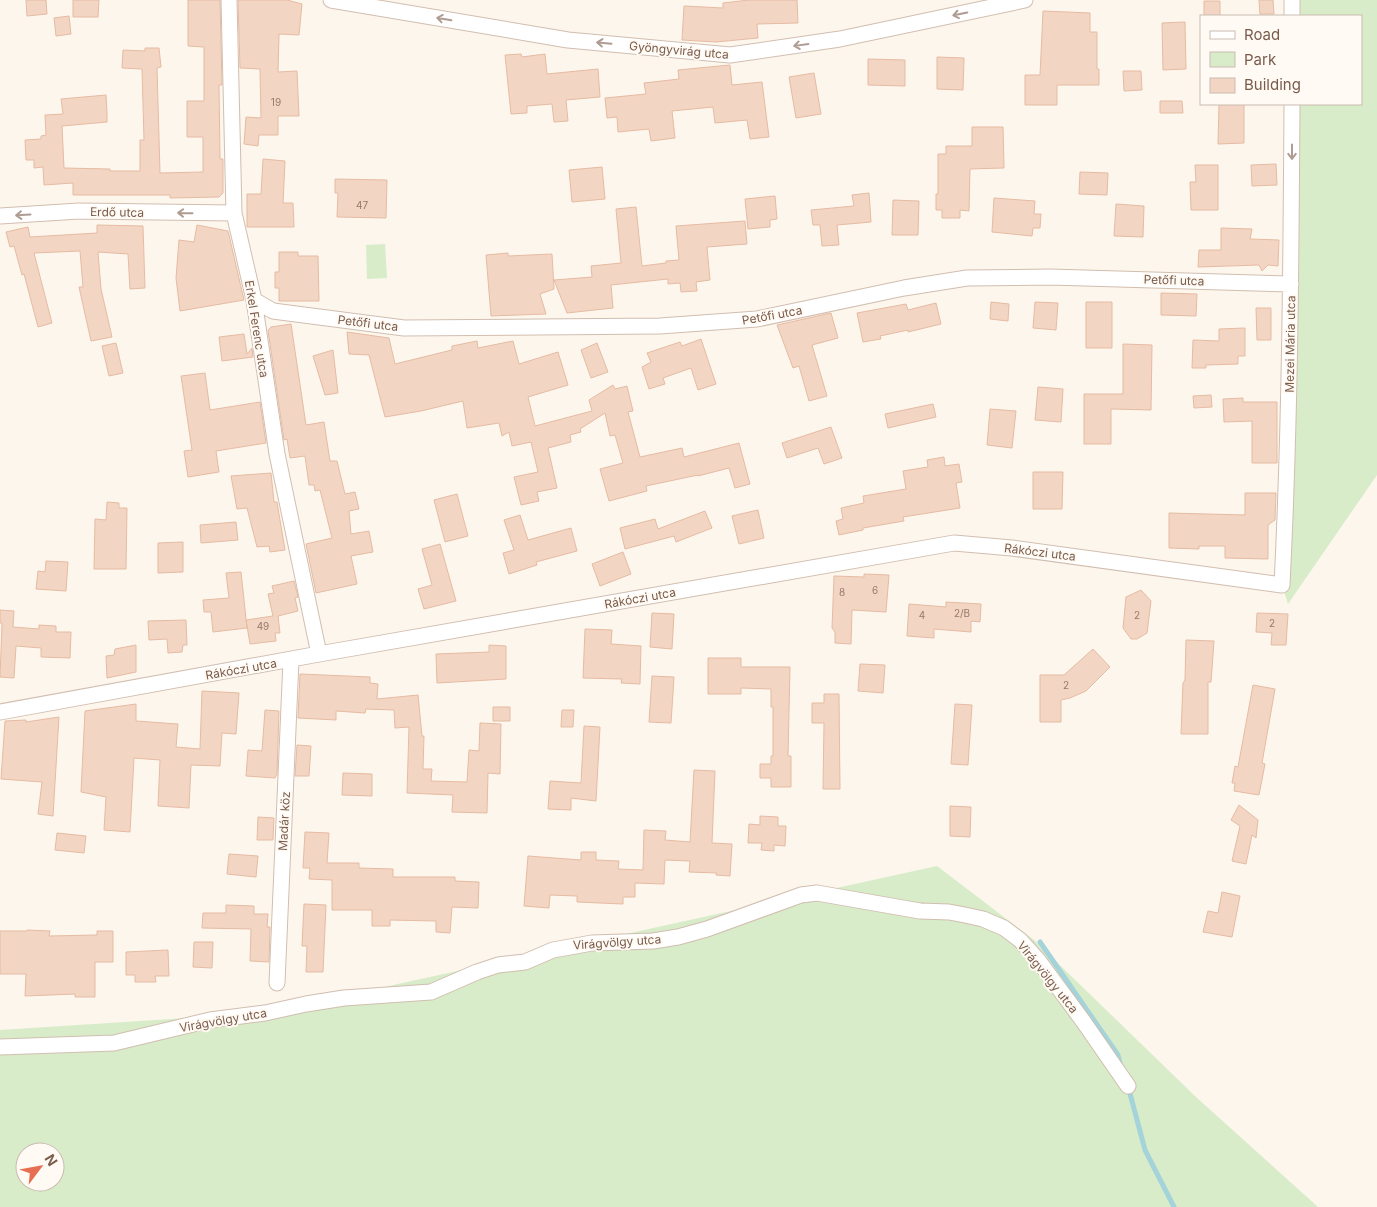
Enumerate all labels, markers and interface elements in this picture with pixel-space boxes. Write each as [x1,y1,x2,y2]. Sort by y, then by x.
one-way arrow [952,9,968,19]
one-way arrow [436,14,452,24]
legend [1200,15,1362,105]
text: Road [1244,25,1280,44]
street label: Gyöngyvirág utca [628,38,730,62]
one-way arrow [597,39,613,48]
one-way arrow [793,40,809,50]
text: Park [1244,50,1277,69]
text: Building [1244,75,1301,94]
house number: 19 [271,96,281,108]
one-way arrow [1287,144,1297,160]
house number: 47 [356,199,368,211]
street label: Erdő utca [90,204,144,220]
one-way arrow [178,208,194,218]
one-way arrow [15,210,31,219]
street label: Petőfi utca [1143,271,1205,289]
street label: Erkel Ferenc utca [242,279,272,379]
street label: Mezei Mária utca [1282,295,1298,393]
street label: Petőfi utca [741,302,803,328]
street label: Petőfi utca [337,312,399,334]
street label: Rákóczi utca [1003,540,1077,564]
street label: Rákóczi utca [603,584,677,612]
house number: 6 [872,584,878,596]
house number: 8 [839,586,845,598]
house number: 2/B [954,607,970,619]
house number: 4 [919,609,925,621]
house number: 2 [1134,609,1140,621]
house number: 2 [1269,617,1275,629]
house number: 49 [257,620,269,632]
street label: Rákóczi utca [204,655,278,683]
house number: 2 [1063,679,1069,691]
street label: Madár köz [275,791,293,851]
street label: Virágvölgy utca [572,931,662,953]
street label: Virágvölgy utca [1014,938,1082,1016]
street label: Virágvölgy utca [178,1005,268,1035]
north arrow [15,1142,65,1192]
text: N [41,1151,61,1169]

